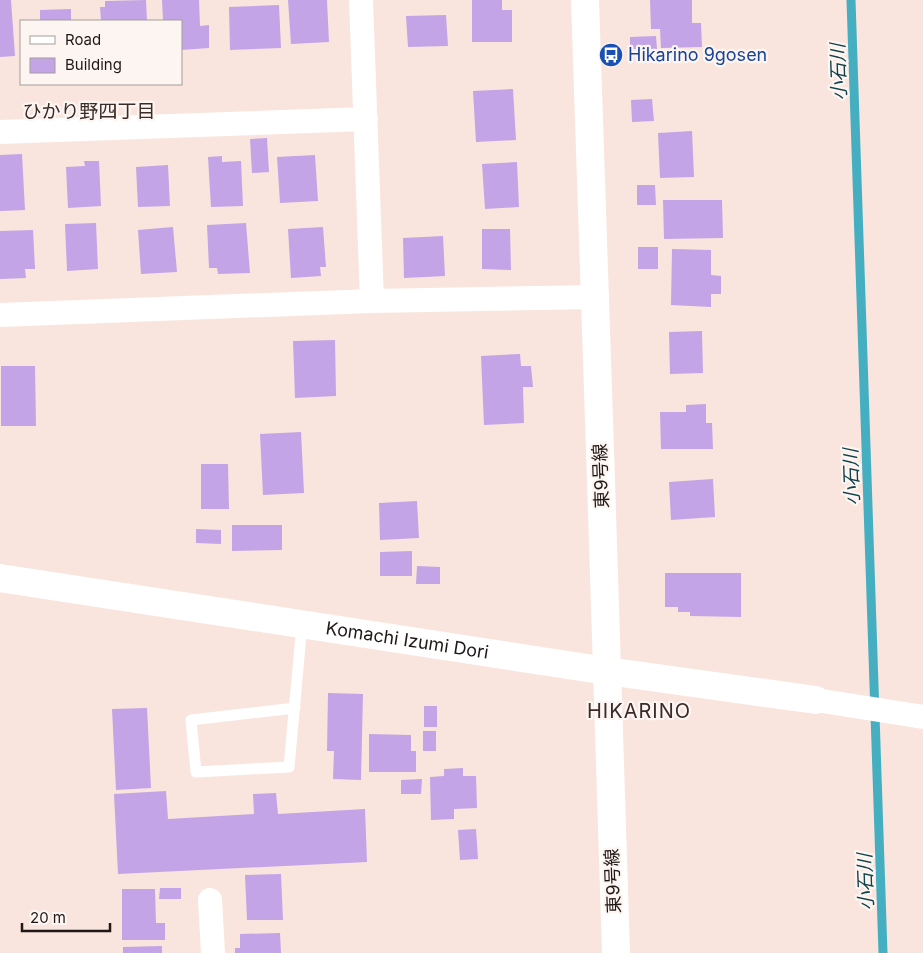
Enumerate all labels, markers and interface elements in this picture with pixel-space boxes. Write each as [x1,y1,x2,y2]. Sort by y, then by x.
legend [20,20,182,85]
text: Road [65,30,101,49]
water label: 小石川 [826,41,851,101]
bus stop icon: Hikarino 9gosen [598,42,624,68]
place label: Hikarino 9gosen [628,44,767,65]
text: Building [65,55,122,74]
district label: ひかり野四丁目 [22,100,156,123]
street label: 東9号線 [589,443,612,509]
water label: 小石川 [839,446,864,506]
street label: Komachi Izumi Dori [325,617,490,663]
district label: HIKARINO [587,699,691,723]
street label: 東9号線 [601,848,624,914]
water label: 小石川 [853,851,878,911]
scale bar [22,900,110,932]
text: 20 m [30,908,66,927]

